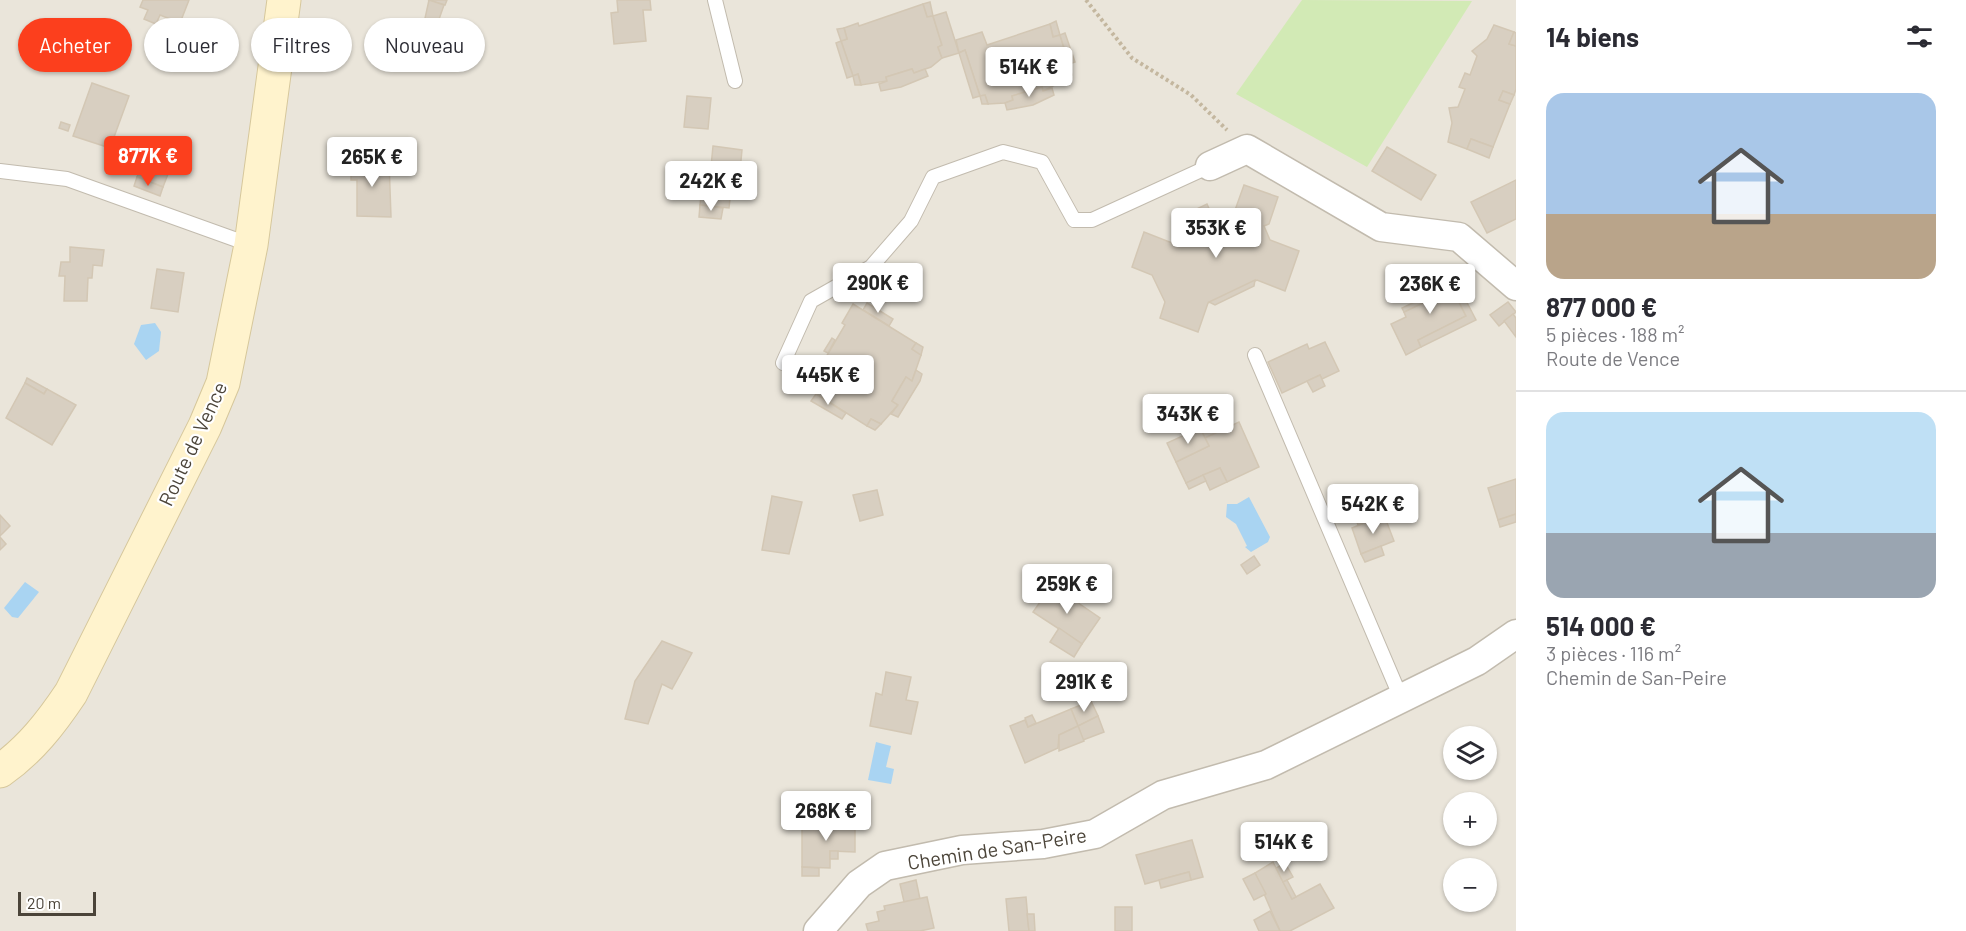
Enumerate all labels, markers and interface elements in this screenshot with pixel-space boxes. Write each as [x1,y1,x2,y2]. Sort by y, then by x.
chip: Acheter [18,18,132,72]
chip: Louer [144,18,239,72]
chip: Filtres [251,18,352,72]
chip: Nouveau [364,18,485,72]
icon: filters [1903,20,1936,53]
text: 14 biens [1546,21,1639,52]
pin: 514K € [980,47,1078,98]
text: 514K € [1000,54,1058,78]
icon: home [1687,132,1795,240]
pin: 877K € [99,136,197,187]
pin: 265K € [323,137,421,188]
text: 877K € [118,143,178,167]
text: 265K € [341,144,403,168]
pin: 242K € [662,161,760,212]
text: 242K € [679,168,743,192]
pin: 353K € [1167,208,1265,259]
text: 353K € [1185,215,1247,239]
pin: 290K € [829,263,927,314]
pin: 236K € [1381,264,1479,315]
text: 290K € [847,270,909,294]
text: 236K € [1399,271,1461,295]
text: 877 000 € [1546,291,1657,322]
text: 5 pièces · 188 m² [1546,322,1685,346]
text: Route de Vence [1546,346,1680,370]
pin: 445K € [779,355,877,406]
text: 445K € [796,362,860,386]
street label: Route de Vence [153,378,231,509]
pin: 343K € [1139,394,1237,445]
text: 343K € [1157,401,1219,425]
icon: home [1687,451,1795,559]
pin: 542K € [1324,484,1422,535]
text: 542K € [1341,491,1405,515]
pin: 259K € [1018,564,1116,615]
text: 259K € [1036,571,1098,595]
text: 514 000 € [1546,610,1656,641]
text: 3 pièces · 116 m² [1546,641,1681,665]
pin: 291K € [1035,662,1133,713]
text: Chemin de San-Peire [1546,665,1727,689]
text: 291K € [1055,669,1113,693]
map controls [1443,726,1497,912]
button: layers [1443,726,1497,780]
pin: 268K € [777,791,875,842]
button: + [1443,792,1497,846]
text: 268K € [795,798,857,822]
street label: Chemin de San-Peire [906,822,1088,874]
pin: 514K € [1235,822,1333,873]
text: 514K € [1255,829,1313,853]
button: − [1443,858,1497,912]
scale bar [18,889,96,916]
text: 20 m [27,893,61,912]

